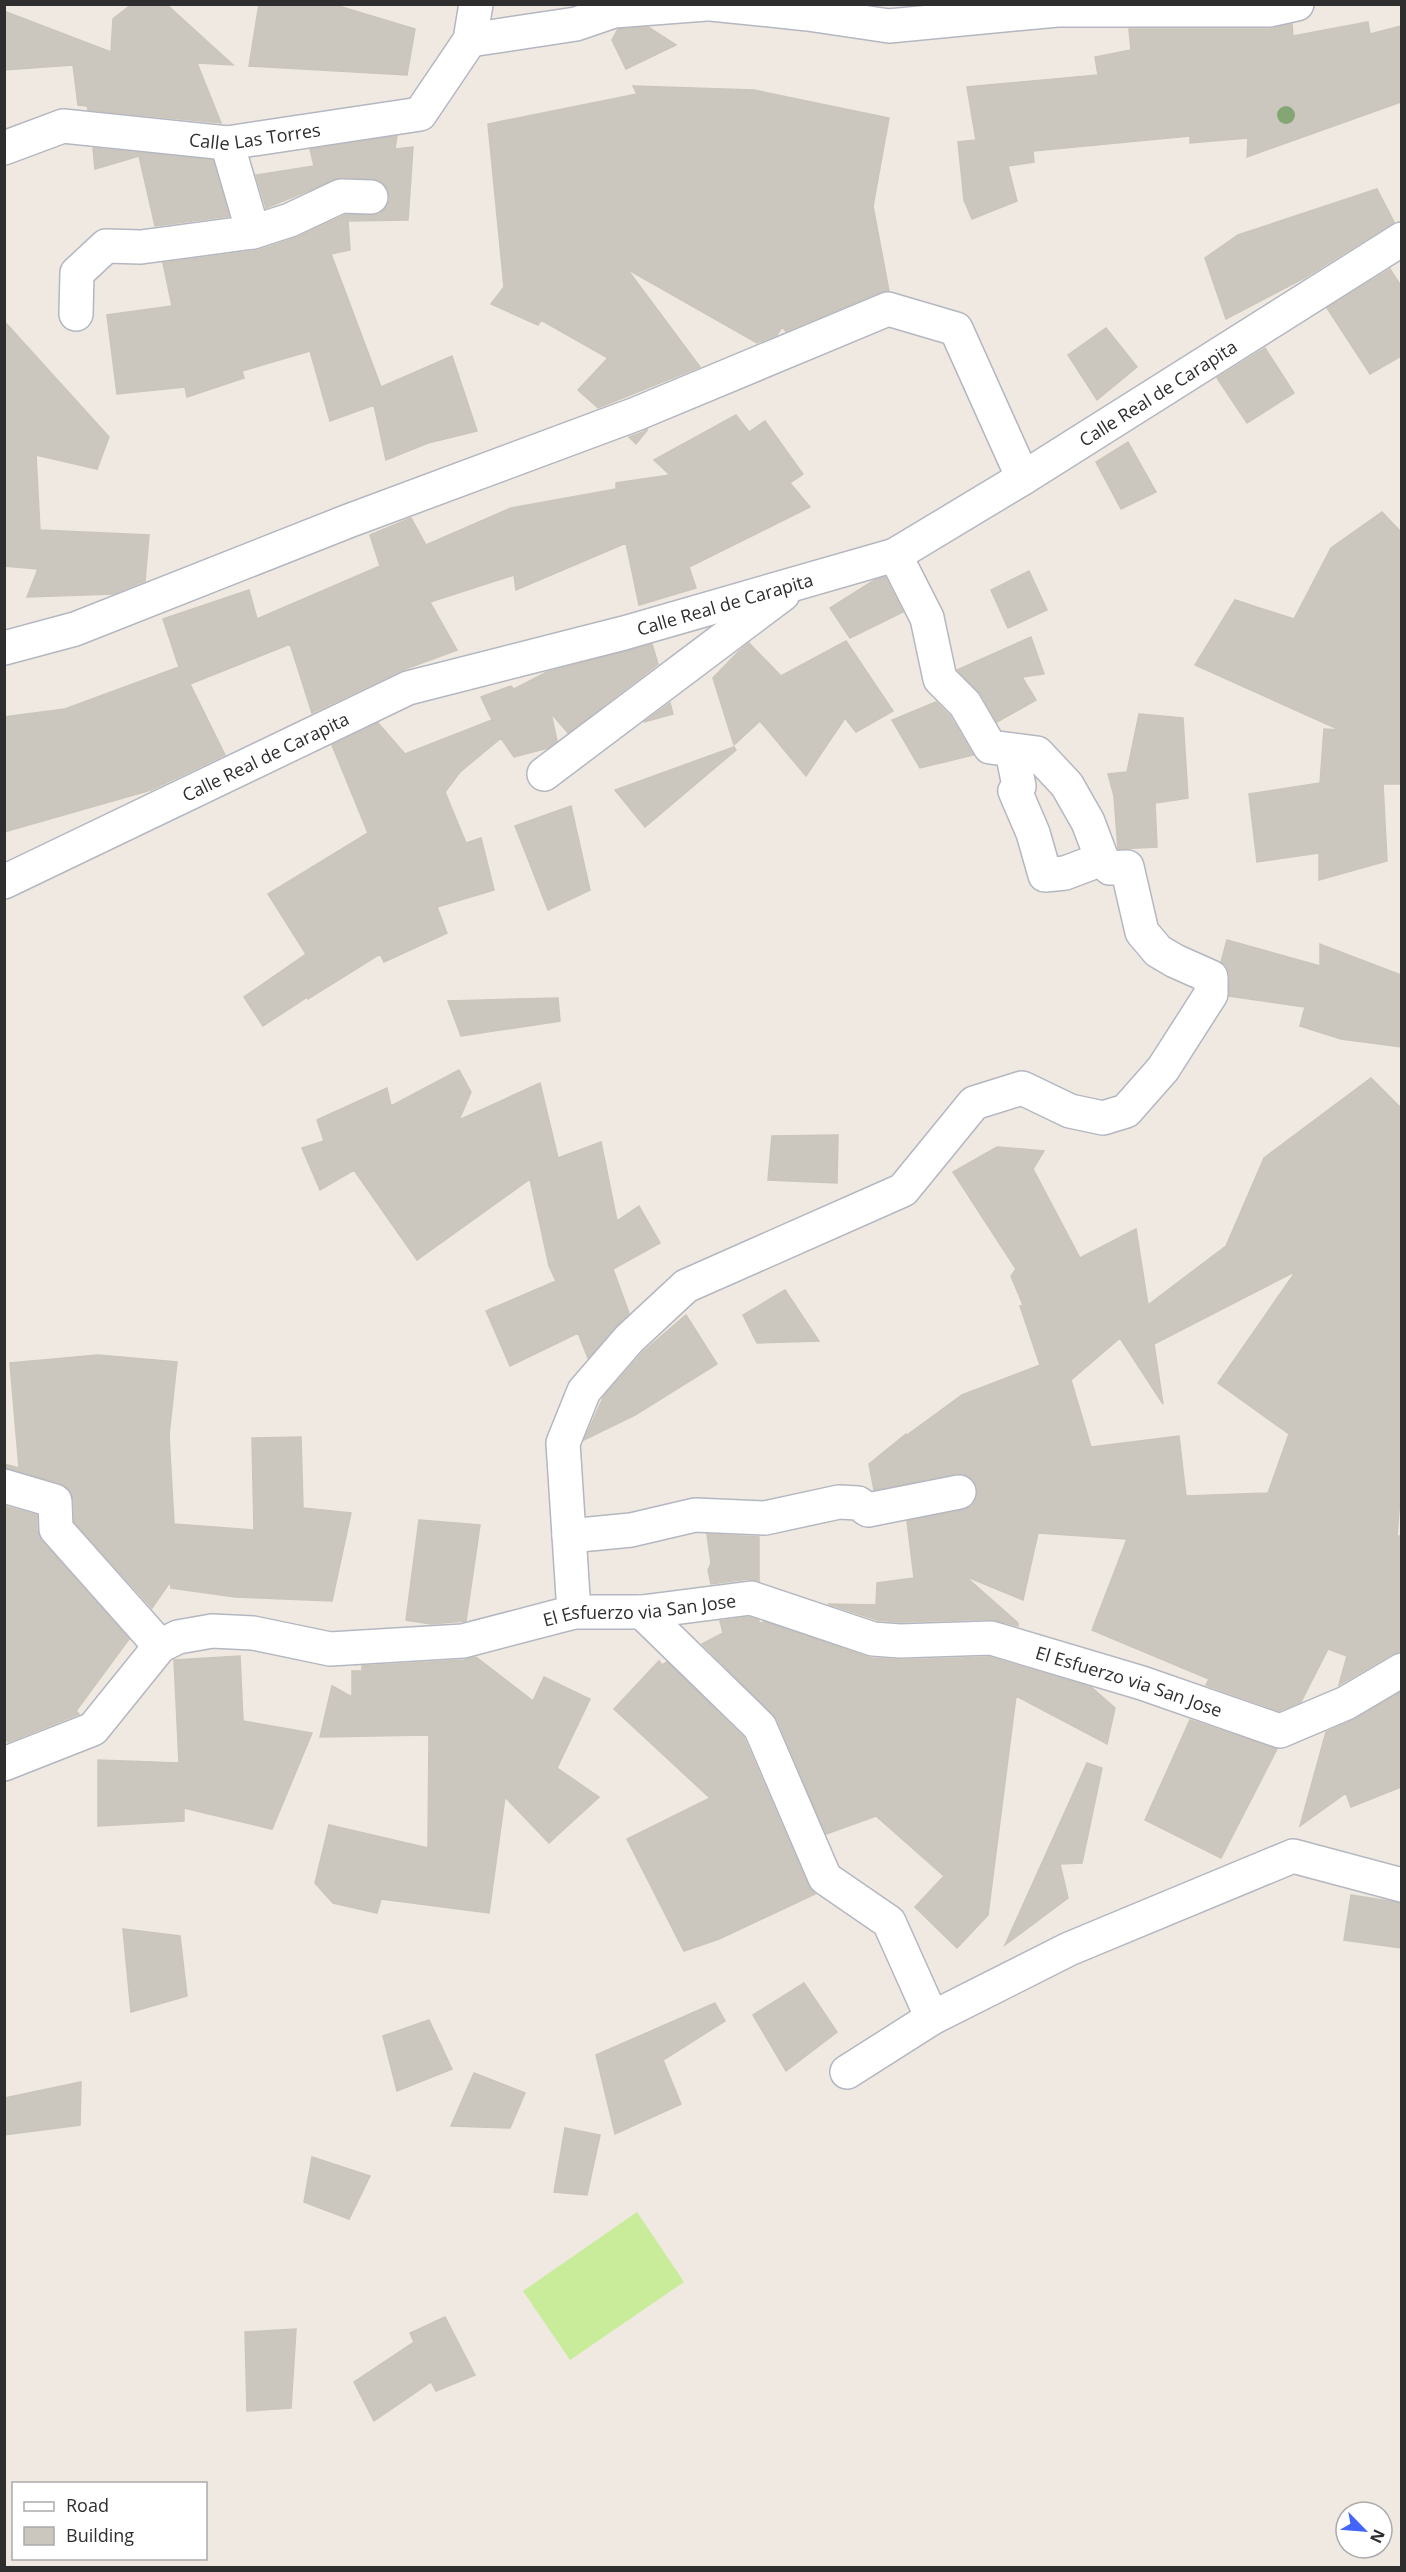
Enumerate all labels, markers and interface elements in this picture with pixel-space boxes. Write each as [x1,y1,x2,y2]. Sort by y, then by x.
street label: Calle Las Torres [188,117,322,155]
street label: Calle Real de Carapita [1074,334,1241,452]
street label: Calle Real de Carapita [634,567,816,641]
street label: Calle Real de Carapita [178,706,353,807]
street label: El Esfuerzo via San Jose [540,1588,737,1632]
street label: El Esfuerzo via San Jose [1033,1640,1226,1722]
legend [12,2482,207,2560]
text: Road [66,2493,109,2517]
north arrow [1334,2500,1394,2560]
text: Building [66,2523,134,2547]
text: N [1365,2526,1390,2547]

